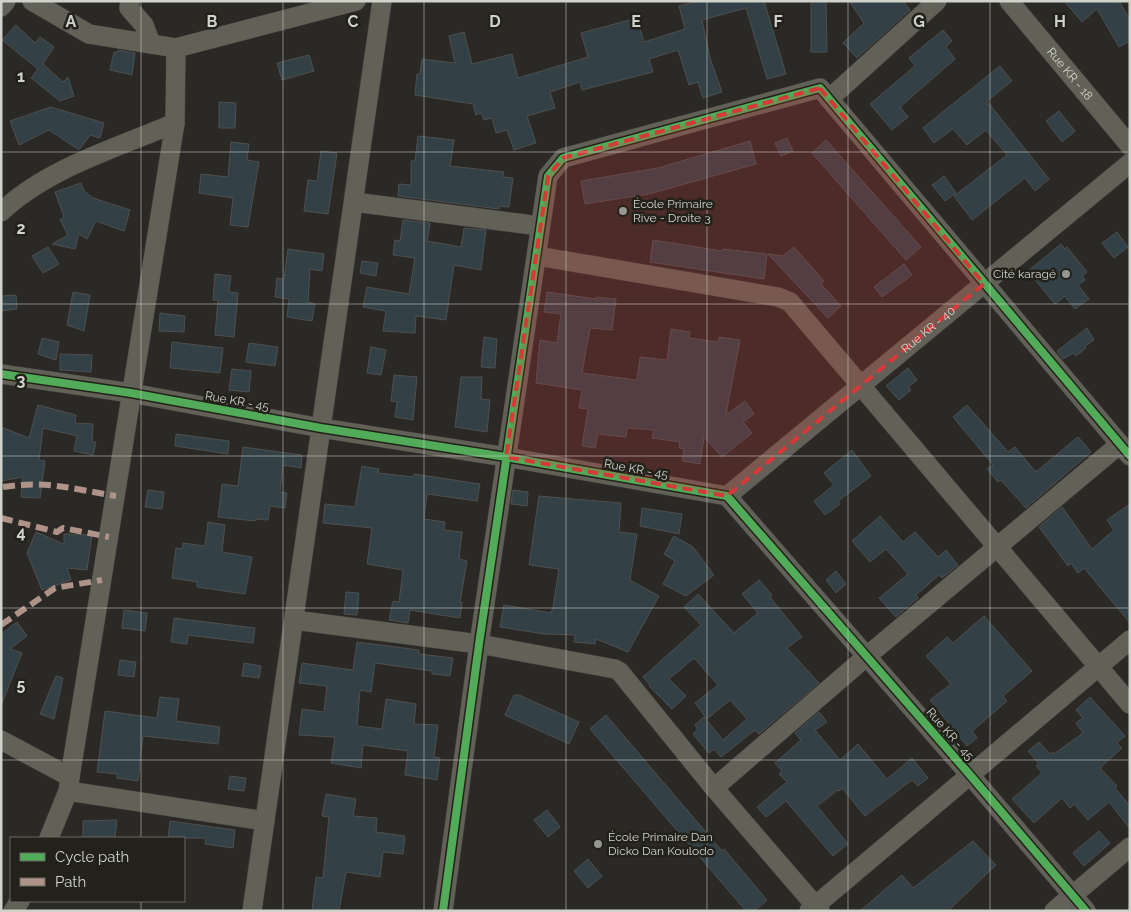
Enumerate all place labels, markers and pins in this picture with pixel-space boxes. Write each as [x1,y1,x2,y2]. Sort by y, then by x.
place label: École Primaire Rive - Droite 3 [633,197,713,225]
marker: École Primaire Rive - Droite 3 [617,205,629,217]
place label: Cité karagé [993,267,1056,281]
marker: Cité karagé [1060,268,1072,280]
place label: École Primaire Dan Dicko Dan Koulodo [608,830,714,858]
marker: École Primaire Dan Dicko Dan Koulodo [592,838,604,850]

